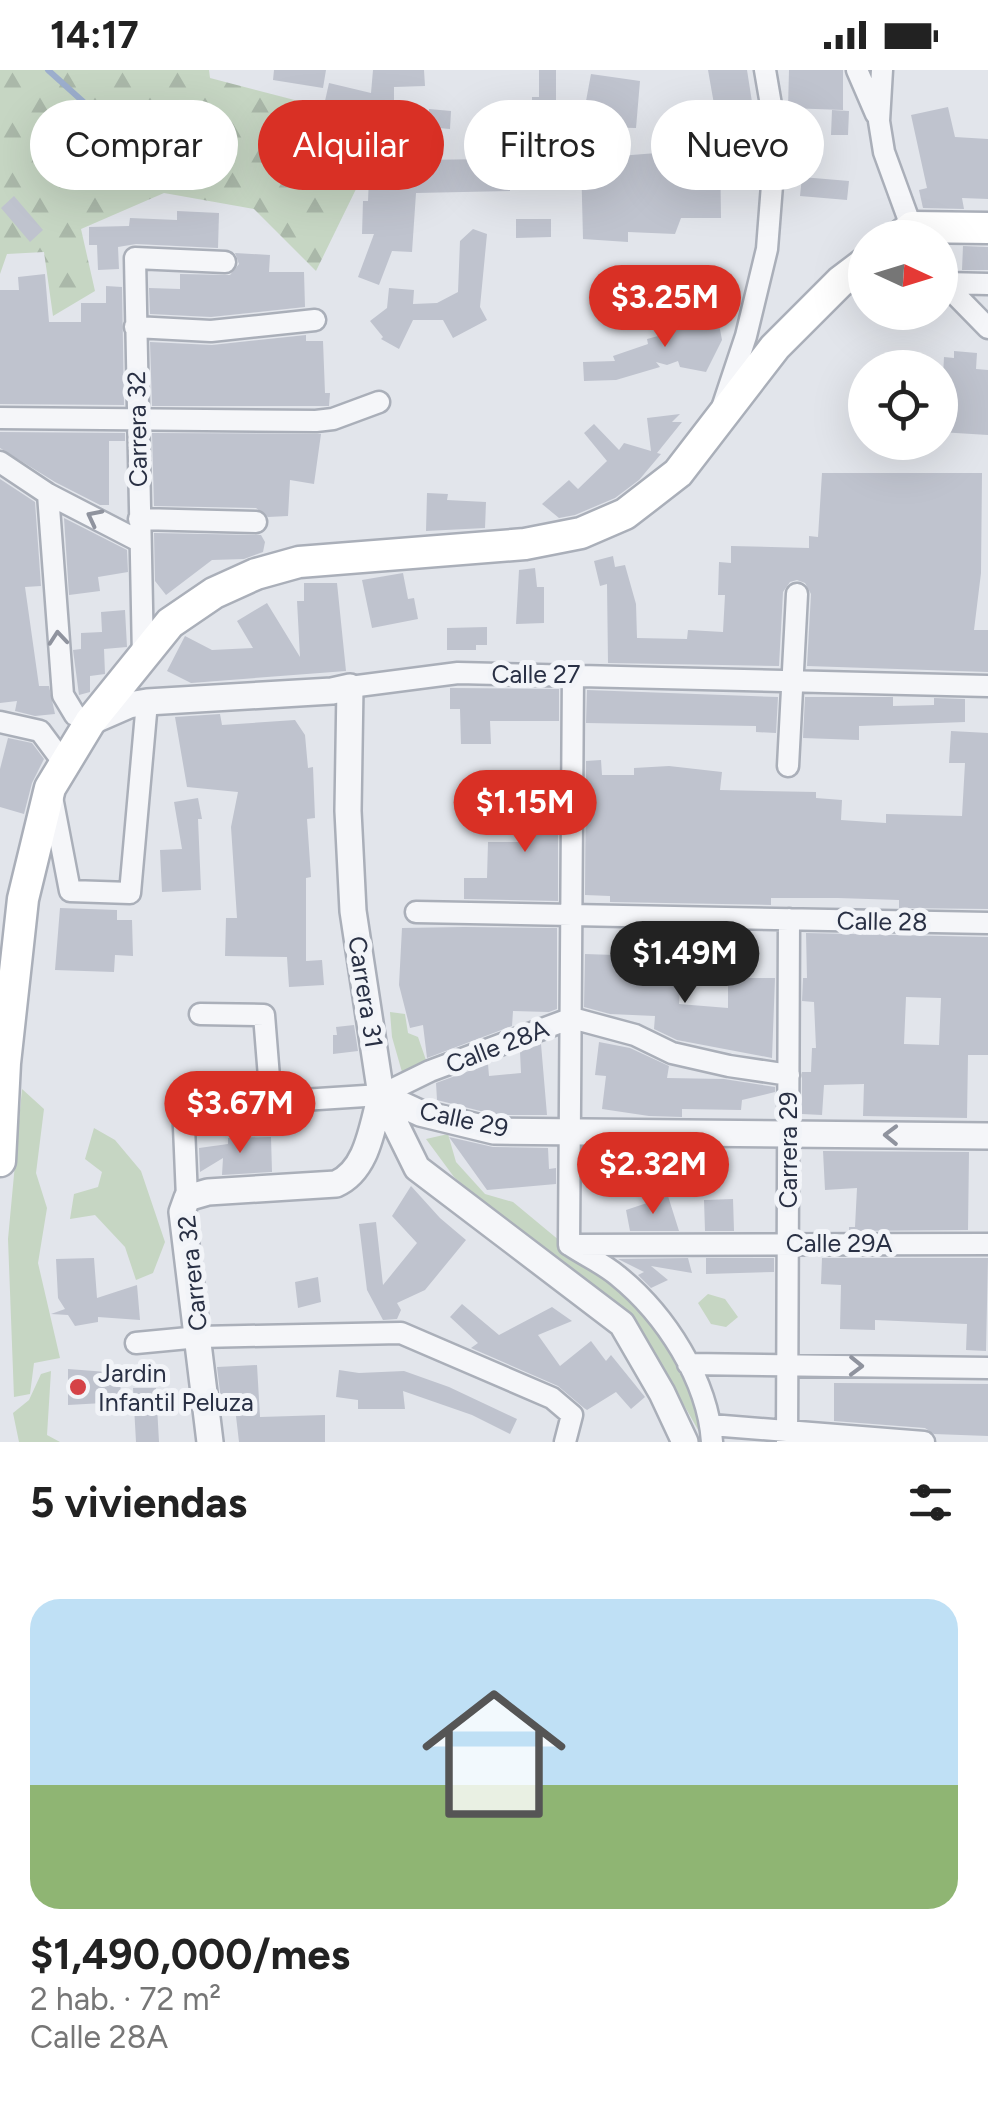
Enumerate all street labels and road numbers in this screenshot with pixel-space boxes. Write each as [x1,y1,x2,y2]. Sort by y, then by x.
street label: Carrera 32 [121,371,153,487]
street label: Calle 27 [491,659,581,689]
street label: Calle 28 [836,905,928,937]
street label: Carrera 31 [342,934,390,1050]
street label: Calle 28A [441,1013,553,1079]
street label: Carrera 29 [773,1092,803,1208]
street label: Calle 29 [417,1095,511,1143]
street label: Carrera 32 [171,1214,213,1332]
street label: Calle 29A [786,1228,892,1258]

